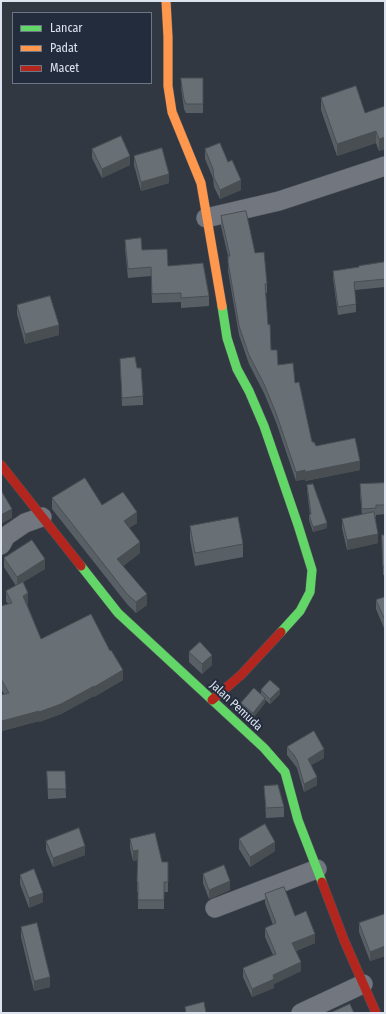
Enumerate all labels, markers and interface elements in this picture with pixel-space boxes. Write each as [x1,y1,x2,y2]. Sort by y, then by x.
legend [12,12,152,84]
text: Lancar [50,21,83,35]
text: Padat [50,41,78,55]
text: Macet [50,61,79,75]
street label: Jalan Pemuda [207,678,265,734]

